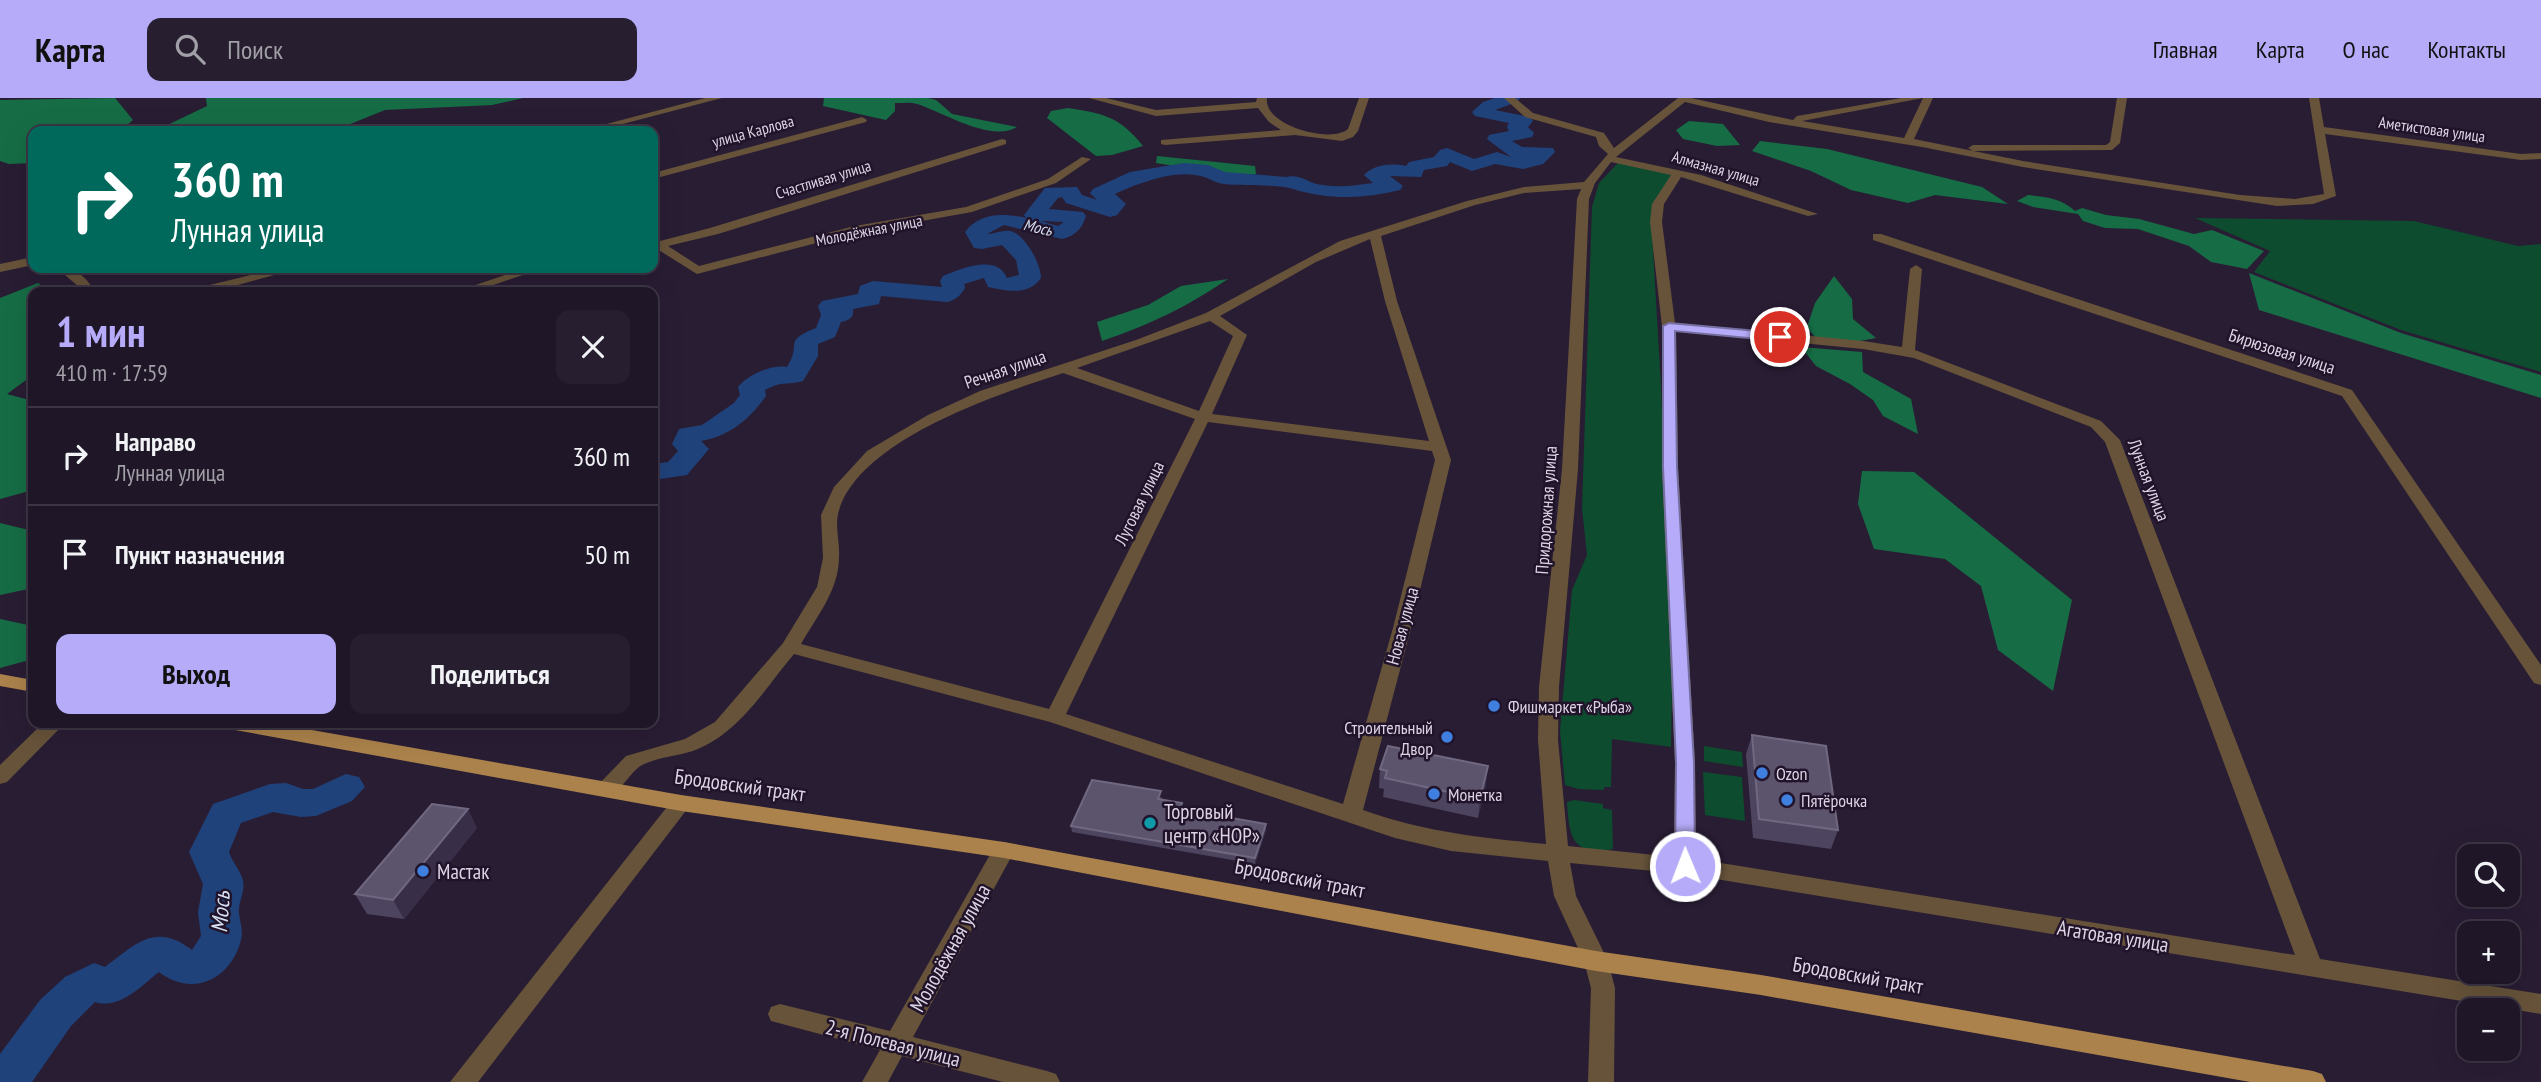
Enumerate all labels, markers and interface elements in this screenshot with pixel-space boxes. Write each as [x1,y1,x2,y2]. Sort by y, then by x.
search box [147,18,637,81]
text: Карта [35,28,105,71]
icon: search [171,30,209,68]
text: Поиск [227,33,283,66]
text: Главная [2153,34,2218,65]
text: Карта [2256,34,2305,65]
text: О нас [2343,34,2389,65]
text: Контакты [2427,34,2506,65]
street label: улица Карлова [710,111,796,151]
street label: Аметистовая улица [2378,112,2486,146]
street label: Алмазная улица [1670,146,1762,190]
text: 360 m [171,147,284,211]
icon: right [56,154,147,245]
street label: Счастливая улица [773,155,873,203]
text: Лунная улица [171,209,324,251]
street label: Молодёжная улица [814,210,924,250]
water label: Мось [1022,214,1055,240]
text: 1 мин [56,304,146,359]
pin [1750,307,1810,367]
button: close [556,310,630,384]
icon: arrive [1761,318,1799,356]
street label: Бирюзовая улица [2226,323,2338,379]
street label: Речная улица [961,344,1049,394]
text: 410 m · 17:59 [56,358,168,387]
text: Направо [115,425,196,458]
street label: Лунная улица [2122,435,2175,524]
icon: right [56,437,94,475]
text: 360 m [572,440,630,473]
street label: Придорожная улица [1530,445,1562,575]
street label: Луговая улица [1108,457,1169,550]
text: Лунная улица [115,458,225,487]
icon: arrive [56,535,94,573]
text: Пункт назначения [115,538,285,571]
text: 50 m [584,538,630,571]
street label: Новая улица [1381,585,1423,667]
button: Выход [56,634,336,714]
button: Поделиться [350,634,630,714]
place label: Фишмаркет «Рыба» [1508,695,1632,718]
marker: Фишмаркет «Рыба» [1486,698,1502,714]
place label: Строительный Двор [1344,716,1433,760]
marker: Строительный Двор [1439,729,1455,745]
street label: Бродовский тракт [673,762,807,808]
place label: Ozon [1776,762,1808,785]
marker: Ozon [1754,765,1770,781]
place label: Монетка [1448,783,1502,806]
marker: Монетка [1426,786,1442,802]
place label: Пятёрочка [1801,789,1867,812]
marker: Пятёрочка [1779,792,1795,808]
place label: Торговый центр «НОР» [1164,798,1260,849]
marker: Торговый центр «НОР» [1142,815,1158,831]
position arrow [1648,829,1722,903]
map controls [2457,844,2520,1061]
button: search [2457,844,2520,907]
street label: Бродовский тракт [1233,852,1368,904]
place label: Мастак [437,858,489,885]
marker: Мастак [415,863,431,879]
street label: Молодёжная улица [904,879,996,1017]
water label: Мось [204,889,236,934]
street label: Агатовая улица [2055,914,2171,958]
button: + [2457,921,2520,984]
street label: Бродовский тракт [1791,950,1926,1000]
button: − [2457,998,2520,1061]
street label: 2-я Полевая улица [823,1013,963,1073]

